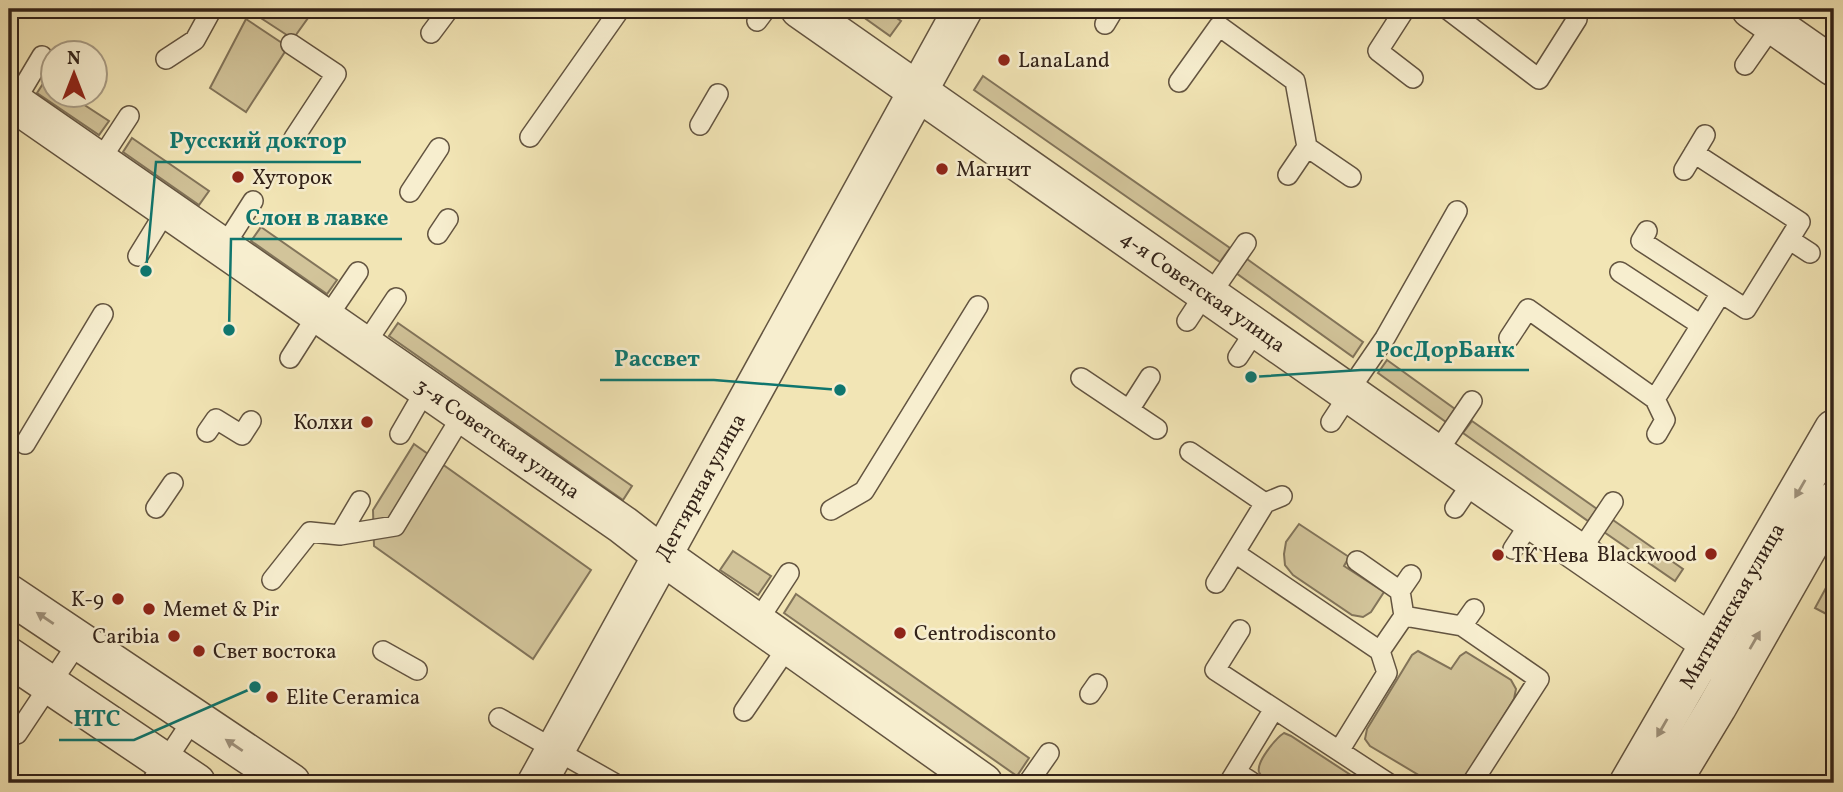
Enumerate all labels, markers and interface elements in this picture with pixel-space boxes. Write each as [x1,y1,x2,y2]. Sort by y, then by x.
north arrow [38,38,108,108]
text: N [67,46,81,72]
place label: LanaLand [1018,47,1110,76]
marker: LanaLand [996,52,1012,68]
callout: Русский доктор [156,118,361,162]
text: Русский доктор [169,126,347,158]
place label: Магнит [956,156,1032,185]
marker: Магнит [934,161,950,177]
place label: Хуторок [252,164,332,193]
marker: Хуторок [230,169,246,185]
callout: Слон в лавке [231,195,402,239]
text: Слон в лавке [246,203,388,235]
street label: 4-я Советская улица [1114,224,1291,360]
callout: РосДорБанк [1361,326,1529,370]
text: РосДорБанк [1375,335,1515,367]
callout: Рассвет [600,336,714,380]
text: Рассвет [614,344,700,376]
street label: 3-я Советская улица [409,372,585,507]
place label: Колхи [293,409,353,438]
street label: Дегтярная улица [649,409,754,567]
marker: Колхи [359,414,375,430]
one-way arrow [1794,479,1806,498]
street label: Мытнинская улица [1674,518,1793,695]
place label: Blackwood [1597,541,1697,570]
place label: ТК Нева [1512,542,1589,571]
marker: Blackwood [1703,546,1719,562]
marker: ТК Нева [1490,547,1506,563]
place label: K-9 [71,586,104,615]
marker: K-9 [110,591,126,607]
place label: Memet & Pir [163,596,279,625]
marker: Memet & Pir [141,601,157,617]
one-way arrow [36,612,55,625]
place label: Centrodisconto [914,620,1056,649]
place label: Caribia [92,623,160,652]
marker: Centrodisconto [892,625,908,641]
marker: Caribia [166,628,182,644]
one-way arrow [1749,630,1761,649]
place label: Свет востока [213,638,337,667]
marker: Свет востока [191,643,207,659]
place label: Elite Ceramica [286,684,420,713]
marker: Elite Ceramica [264,689,280,705]
callout: HTC [59,696,134,740]
text: HTC [74,704,120,736]
one-way arrow [1655,718,1668,737]
one-way arrow [225,739,244,752]

